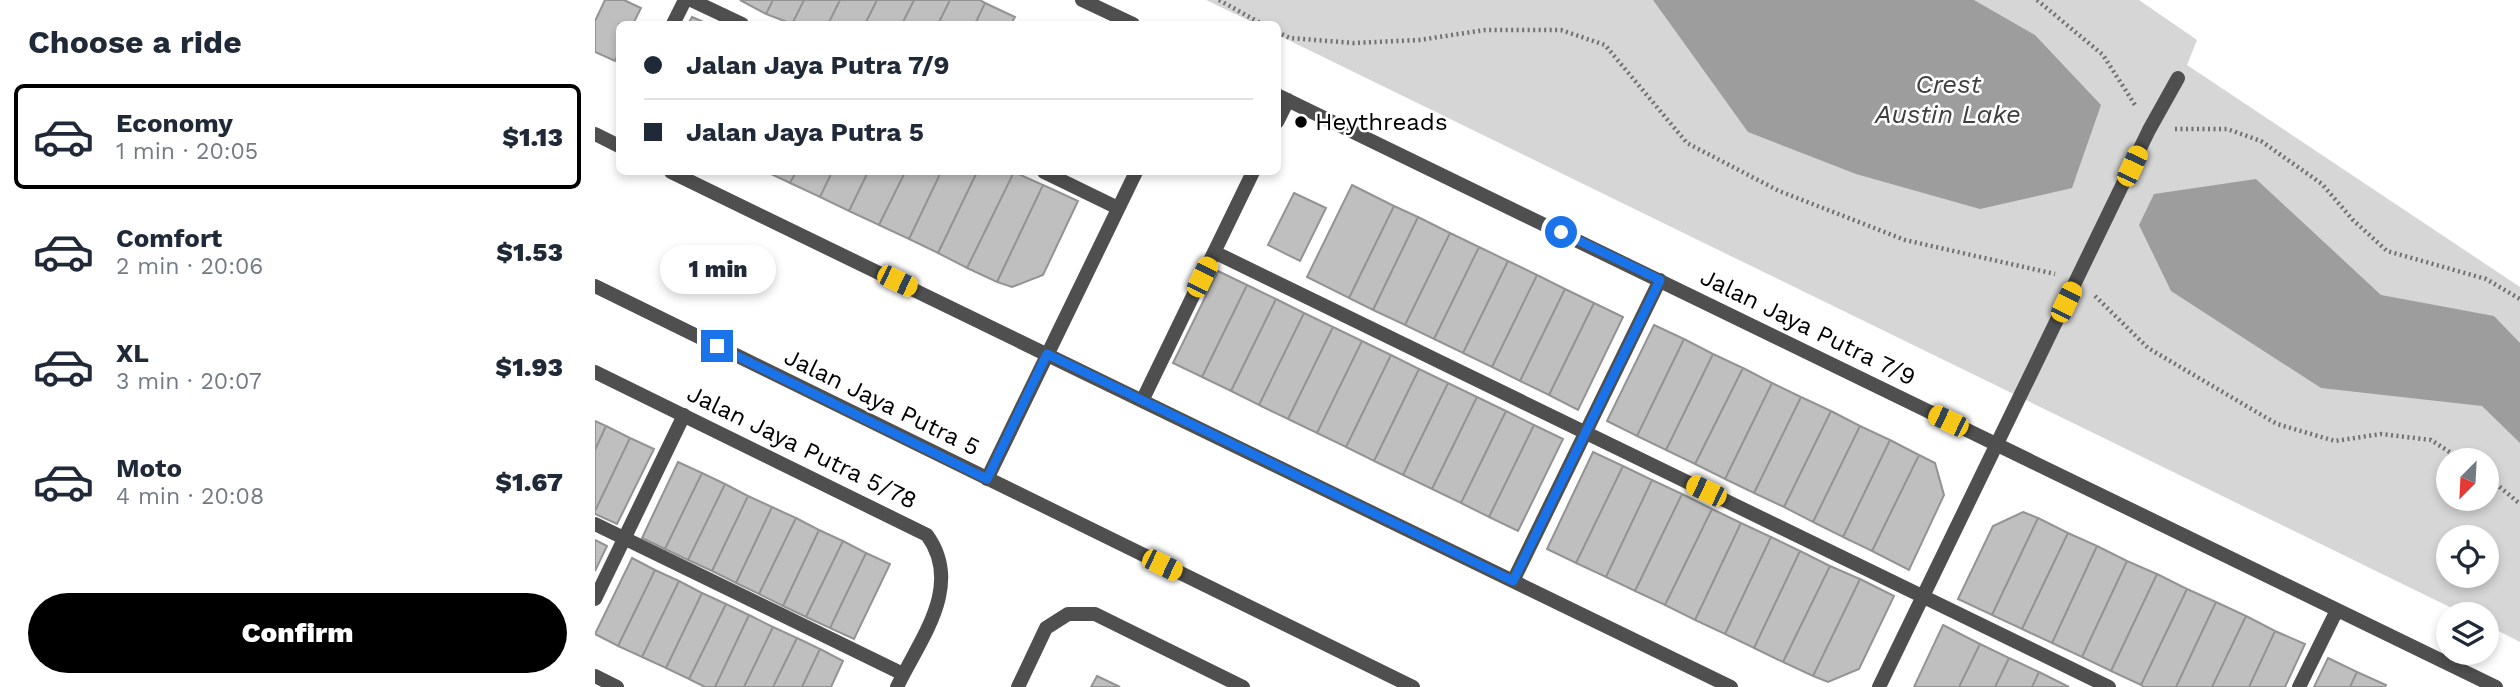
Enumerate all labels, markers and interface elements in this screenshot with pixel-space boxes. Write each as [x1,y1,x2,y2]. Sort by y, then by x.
text: Choose a ride [28,23,242,61]
text: Jalan Jaya Putra 7/9 [686,50,950,80]
water label: Crest Austin Lake [1874,69,2021,129]
icon: car [32,105,95,168]
text: Economy [116,108,233,138]
place label: Heythreads [1315,108,1448,136]
marker: Heythreads [1293,114,1309,130]
text: Jalan Jaya Putra 5 [686,117,924,147]
text: $1.13 [502,122,563,152]
text: 1 min · 20:05 [116,138,258,165]
car [2114,143,2151,189]
route start [1545,216,1577,248]
icon: car [32,220,95,283]
text: Comfort [116,223,222,253]
text: $1.53 [496,237,563,267]
callout: 1 min [659,244,775,294]
text: 2 min · 20:06 [116,253,263,280]
car [1184,254,1221,300]
text: 1 min [688,256,748,283]
car [874,262,921,300]
street label: Jalan Jaya Putra 7/9 [1696,263,1920,391]
car [2048,279,2085,325]
route end [701,330,733,362]
icon: car [32,335,95,398]
text: XL [116,338,149,368]
street label: Jalan Jaya Putra 5 [780,343,984,461]
text: $1.93 [495,352,563,382]
text: 3 min · 20:07 [116,368,262,395]
street label: Jalan Jaya Putra 5/78 [683,379,921,515]
car [1925,402,1972,440]
north arrow [2436,448,2499,511]
map controls [2436,448,2499,665]
icon: car [32,450,95,513]
text: Moto [116,453,182,483]
text: $1.67 [495,467,563,497]
car [1683,472,1730,510]
text: 4 min · 20:08 [116,483,264,510]
button: locate [2436,525,2499,588]
car [1139,546,1186,584]
button: Confirm [28,593,567,673]
button: layers [2436,602,2499,665]

